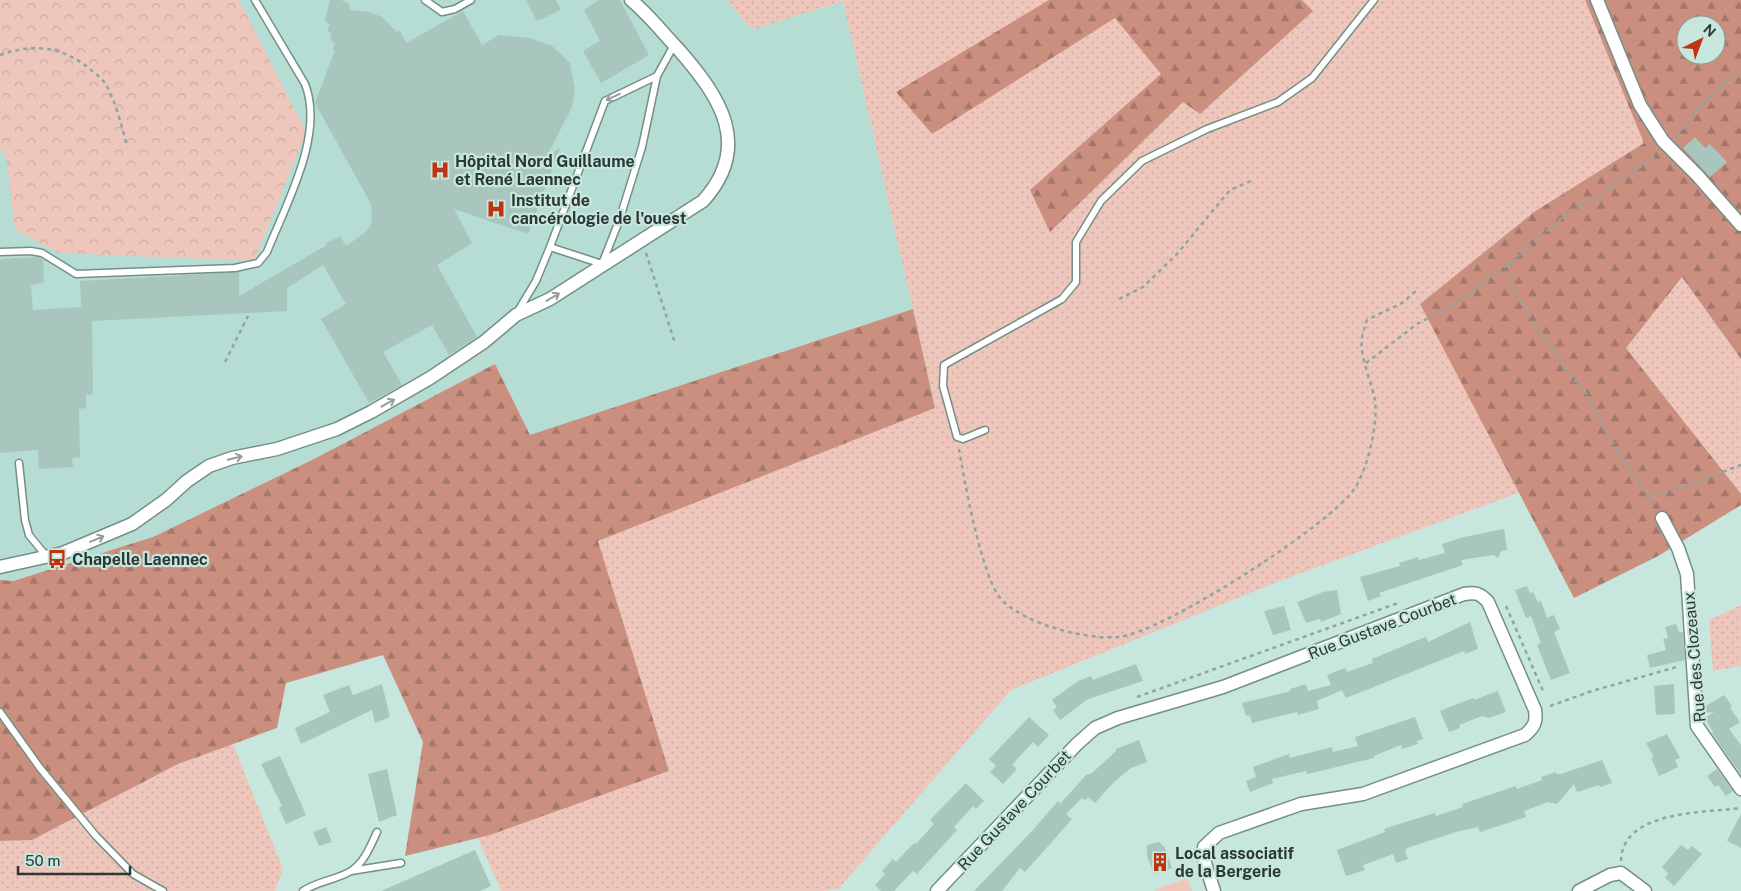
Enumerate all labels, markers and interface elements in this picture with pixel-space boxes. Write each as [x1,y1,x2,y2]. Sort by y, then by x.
north arrow [1676,15,1726,65]
text: N [1700,21,1719,40]
one-way arrow [606,93,621,102]
place label: Hôpital Nord Guillaume et René Laennec [455,152,635,189]
hospital icon: Hôpital Nord Guillaume et René Laennec [429,159,451,181]
place label: Institut de cancérologie de l'ouest [511,191,687,228]
hospital icon: Institut de cancérologie de l'ouest [485,198,507,220]
one-way arrow [545,291,559,301]
one-way arrow [380,398,395,408]
one-way arrow [227,453,243,462]
one-way arrow [89,534,104,543]
bus stop icon: Chapelle Laennec [46,548,68,570]
place label: Chapelle Laennec [72,550,208,569]
street label: Rue Gustave Courbet [1305,589,1459,664]
street label: Rue des Clozeaux [1679,591,1710,723]
street label: Rue Gustave Courbet [954,746,1075,874]
scale bar [18,844,130,876]
place label: Local associatif de la Bergerie [1175,844,1295,881]
building icon: Local associatif de la Bergerie [1149,851,1171,873]
text: 50 m [25,852,60,869]

